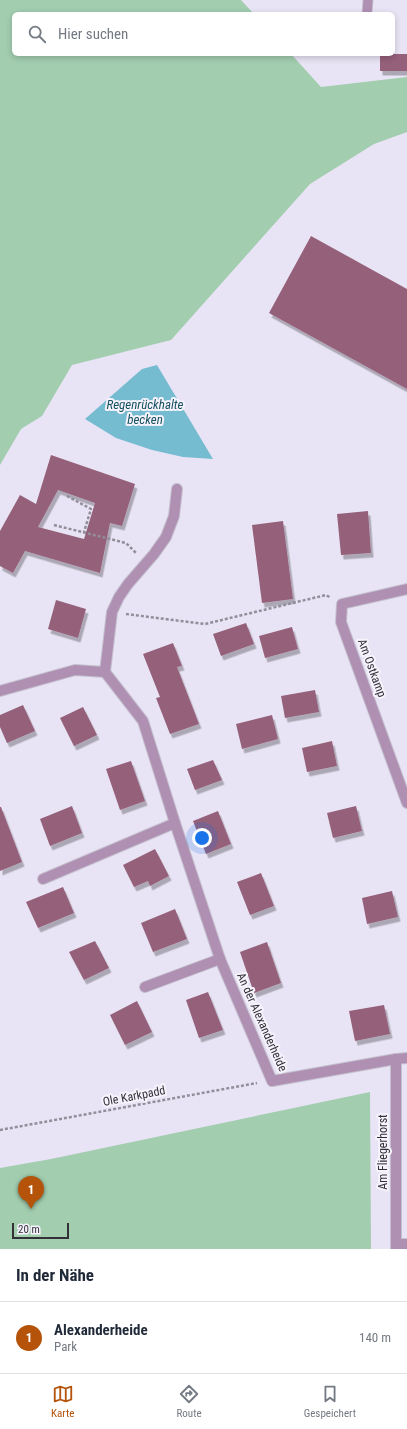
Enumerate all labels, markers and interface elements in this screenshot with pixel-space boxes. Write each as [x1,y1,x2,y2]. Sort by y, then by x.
search box [12,12,395,56]
icon: search [26,23,48,45]
text: Hier suchen [58,25,128,43]
water label: Regenrückhalte becken [107,397,184,427]
street label: Am Ostkamp [355,637,389,699]
your location [192,828,212,848]
street label: An der Alexanderheide [234,970,290,1074]
street label: Ole Karkpadd [102,1083,166,1109]
street label: Am Fliegerhorst [376,1114,390,1190]
pin: 1 [18,1176,44,1209]
scale bar [12,1221,69,1240]
text: 20 m [18,1223,40,1236]
text: In der Nähe [16,1265,94,1285]
text: Alexanderheide [54,1321,148,1339]
text: 1 [26,1330,32,1345]
text: 140 m [359,1330,391,1345]
text: Park [54,1339,77,1354]
tab: Karte [51,1383,74,1420]
tab: Route [177,1383,202,1420]
tab: Gespeichert [304,1383,356,1420]

